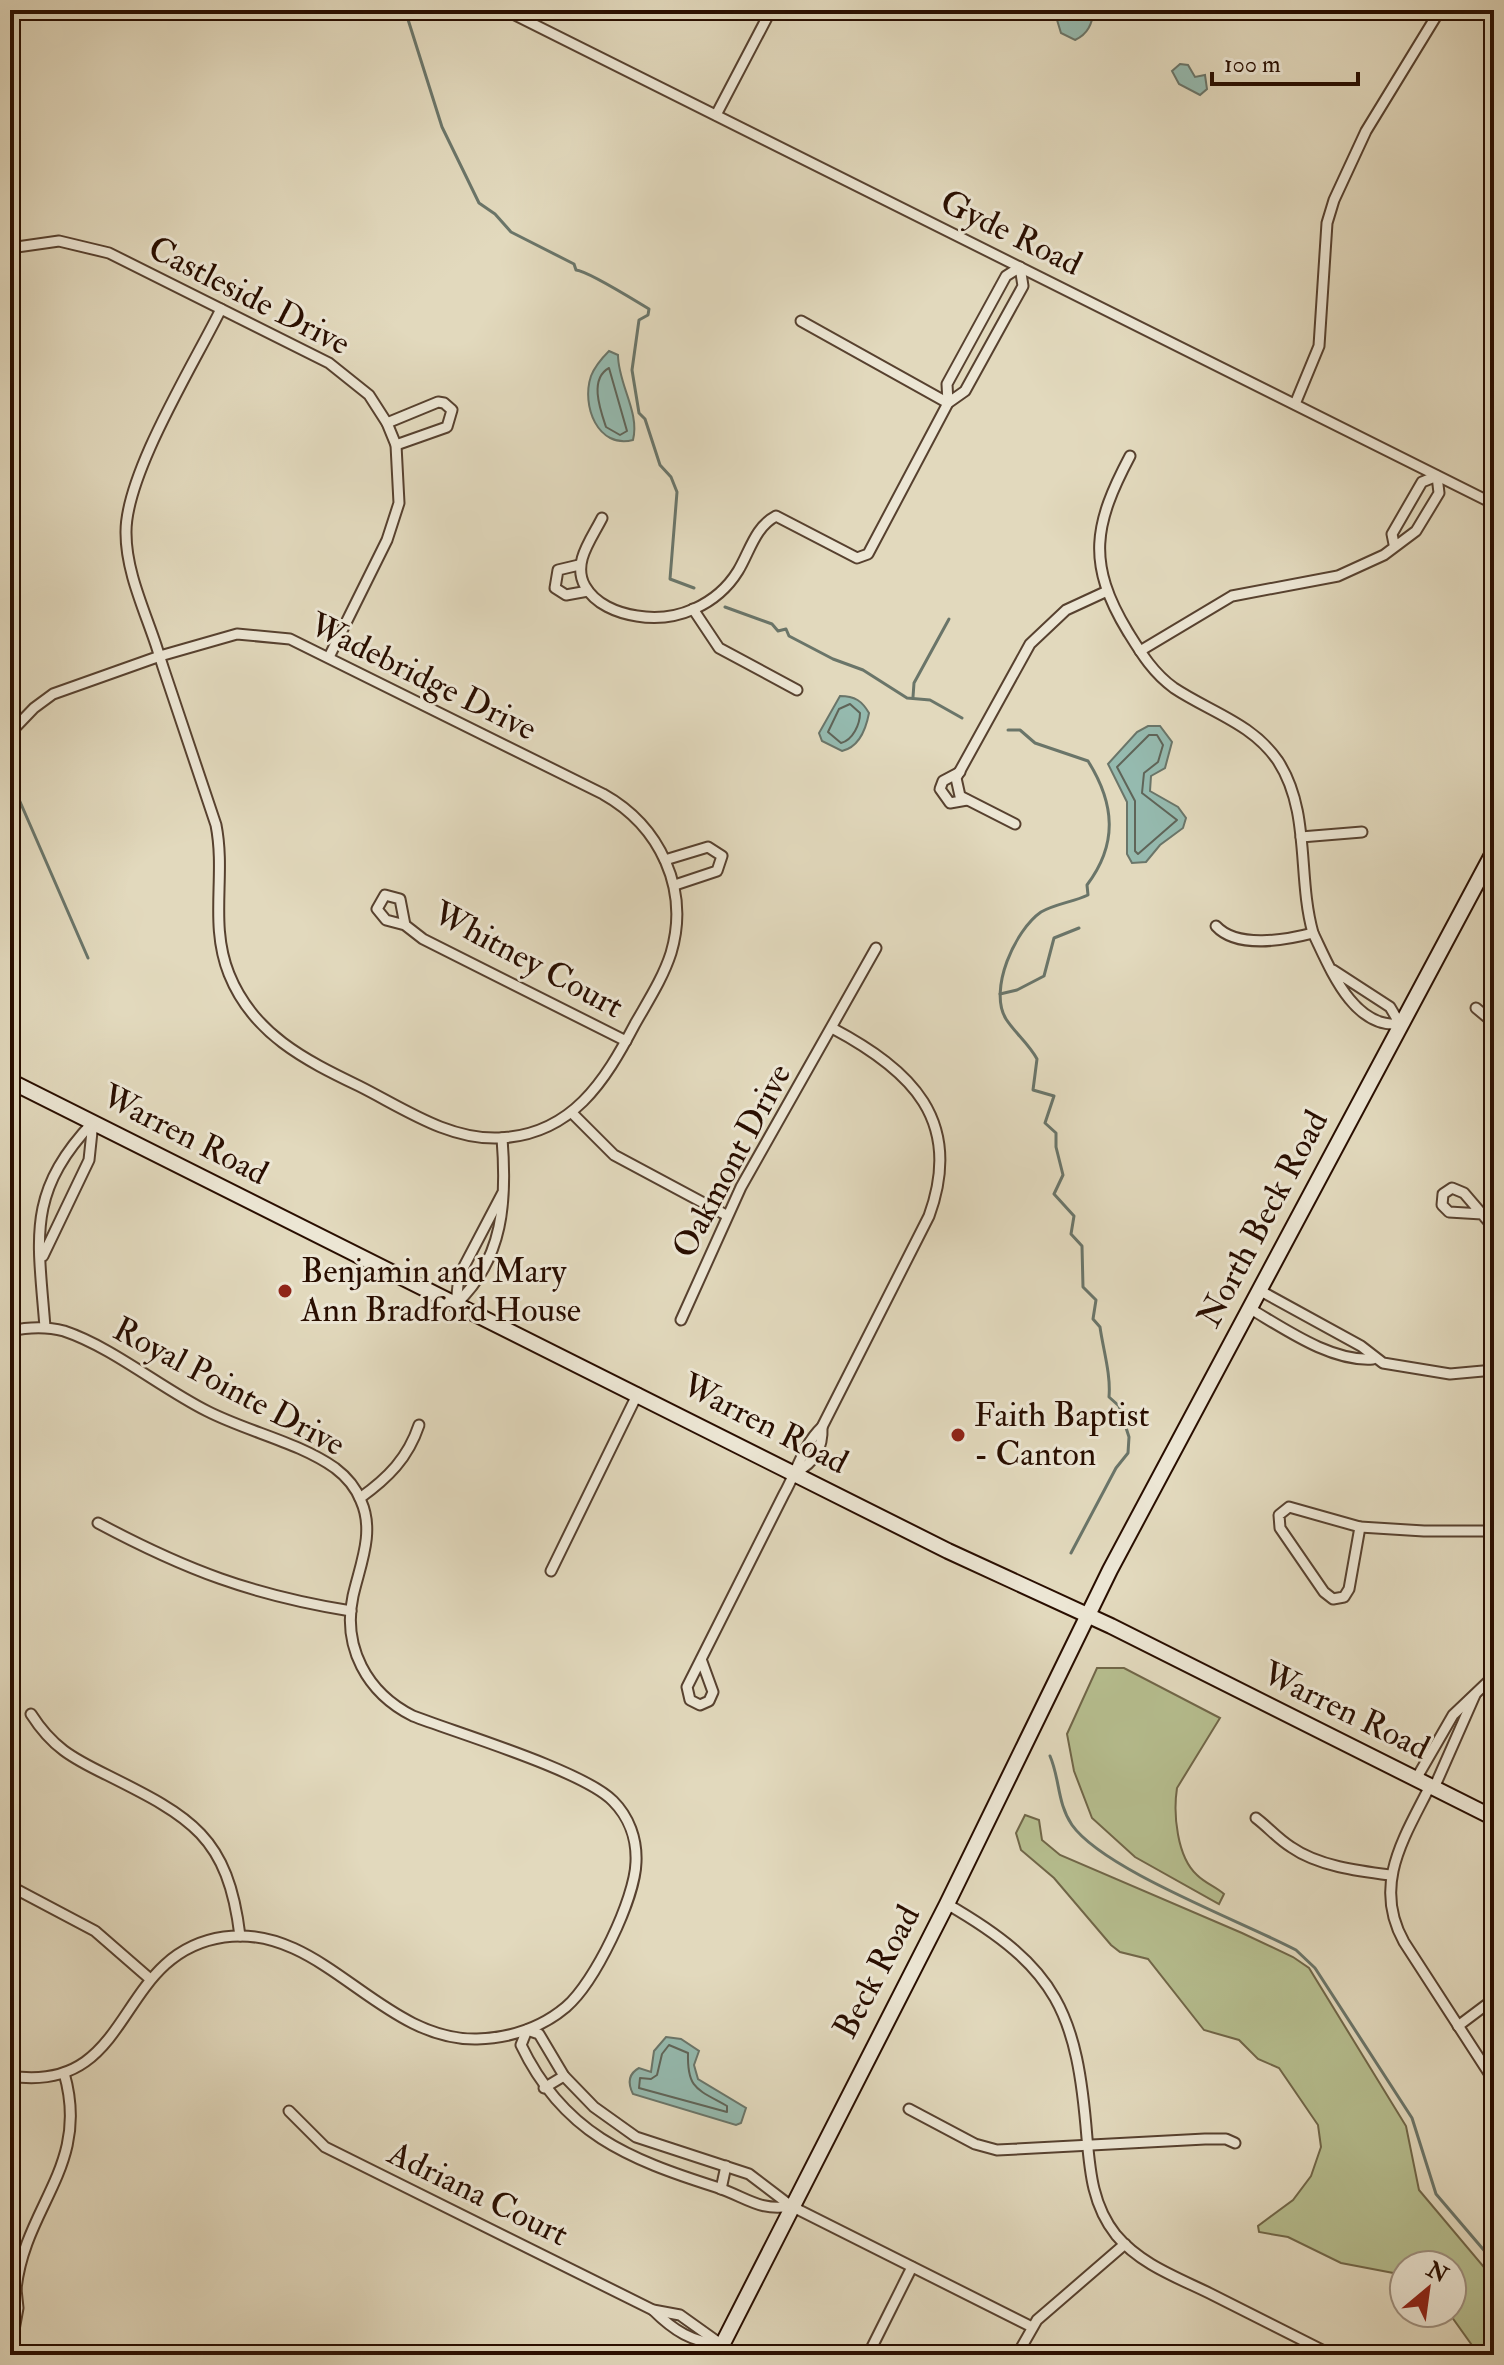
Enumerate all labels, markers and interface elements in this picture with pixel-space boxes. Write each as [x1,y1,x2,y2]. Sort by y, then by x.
scale bar [1212,36,1358,86]
text: 100 m [1224,49,1281,80]
street label: Gyde Road [933,180,1089,286]
street label: Castleside Drive [141,227,357,365]
street label: Wadebridge Drive [302,603,544,751]
street label: Whitney Court [425,891,630,1028]
street label: Oakmont Drive [663,1057,801,1265]
street label: Warren Road [94,1074,276,1195]
street label: North Beck Road [1188,1103,1338,1335]
place label: Benjamin and Mary Ann Bradford House [300,1250,581,1332]
marker: Benjamin and Mary Ann Bradford House [276,1282,294,1300]
street label: Royal Pointe Drive [106,1308,352,1466]
street label: Warren Road [674,1363,856,1484]
place label: Faith Baptist - Canton [974,1394,1149,1476]
marker: Faith Baptist - Canton [949,1426,967,1444]
street label: Warren Road [1254,1652,1437,1770]
street label: Beck Road [824,1898,930,2046]
street label: Adriana Court [380,2131,575,2256]
north arrow [1388,2249,1468,2329]
text: N [1421,2255,1453,2290]

